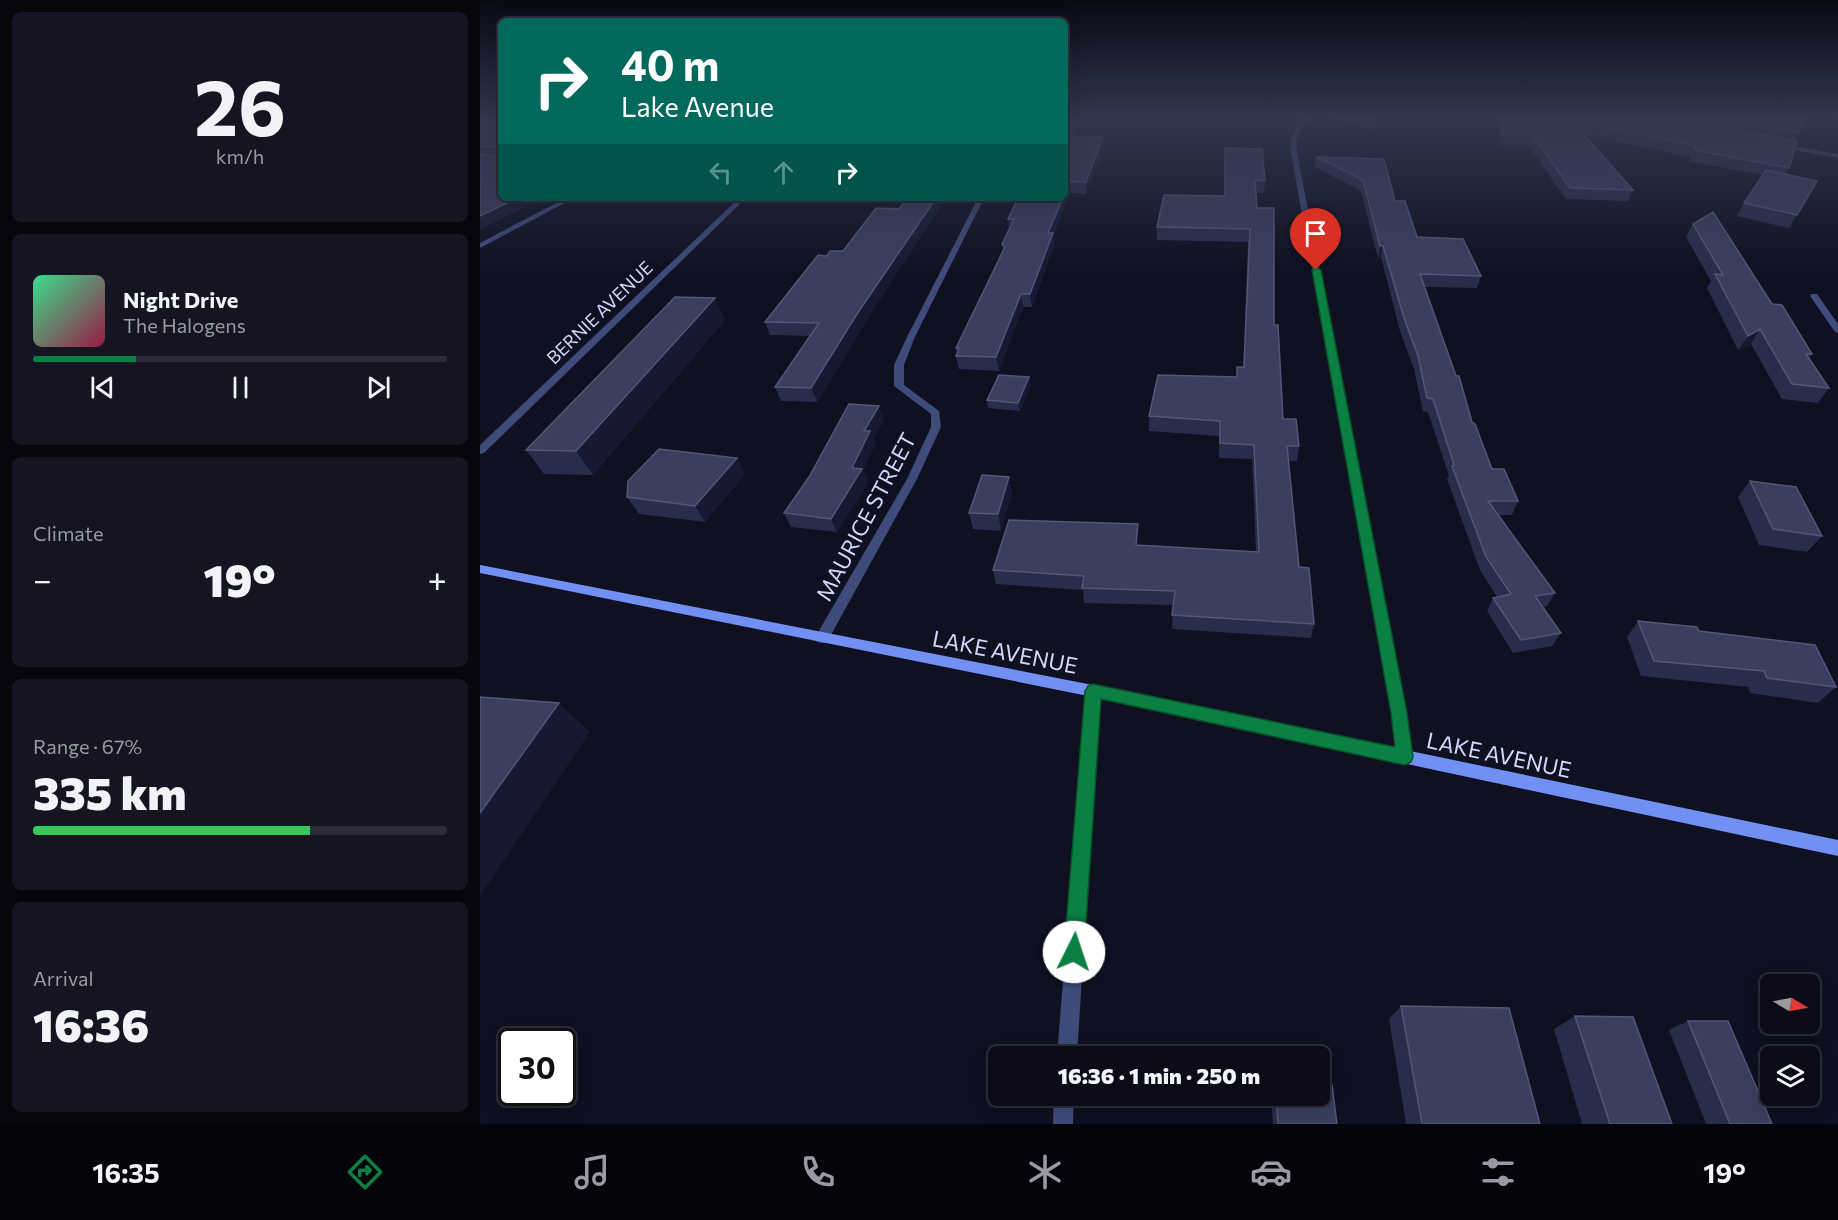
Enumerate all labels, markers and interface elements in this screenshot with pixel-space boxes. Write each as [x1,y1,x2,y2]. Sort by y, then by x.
text: 40 m [621,38,719,90]
icon: right [522,42,600,120]
text: 26 [194,57,286,152]
text: Lake Avenue [621,90,774,123]
text: km/h [216,144,264,168]
icon: left [704,156,737,189]
icon: ahead [767,156,800,189]
icon: right [830,156,863,189]
pin [1290,208,1341,270]
icon: arrive [1299,217,1332,250]
street label: BERNIE AVENUE [542,256,657,368]
text: Night Drive [123,286,238,313]
text: The Halogens [123,313,246,337]
icon: previous [86,371,119,404]
icon: pause [224,371,257,404]
icon: next [362,371,395,404]
street label: MAURICE STREET [810,428,921,605]
text: Climate [33,521,103,545]
text: 19° [204,551,276,606]
text: − [33,558,52,599]
text: + [428,558,447,599]
street label: LAKE AVENUE [930,624,1080,679]
street label: LAKE AVENUE [1424,726,1574,783]
text: Range · 67% [33,734,142,758]
text: 335 km [33,764,187,819]
position arrow [1042,920,1106,984]
text: Arrival [33,966,94,990]
north arrow [1760,974,1820,1034]
map controls [1760,974,1820,1106]
text: 16:36 [33,996,149,1051]
speed limit sign: 30 [498,1028,576,1106]
button: layers [1760,1046,1820,1106]
text: 16:36 · 1 min · 250 m [1058,1062,1260,1089]
icon: directions [344,1151,386,1193]
icon: music [571,1151,613,1193]
icon: phone [797,1151,839,1193]
icon: climate [1024,1151,1066,1193]
icon: car [1250,1151,1292,1193]
icon: filters [1477,1151,1519,1193]
text: 16:35 [92,1156,160,1189]
text: 19° [1703,1156,1746,1189]

